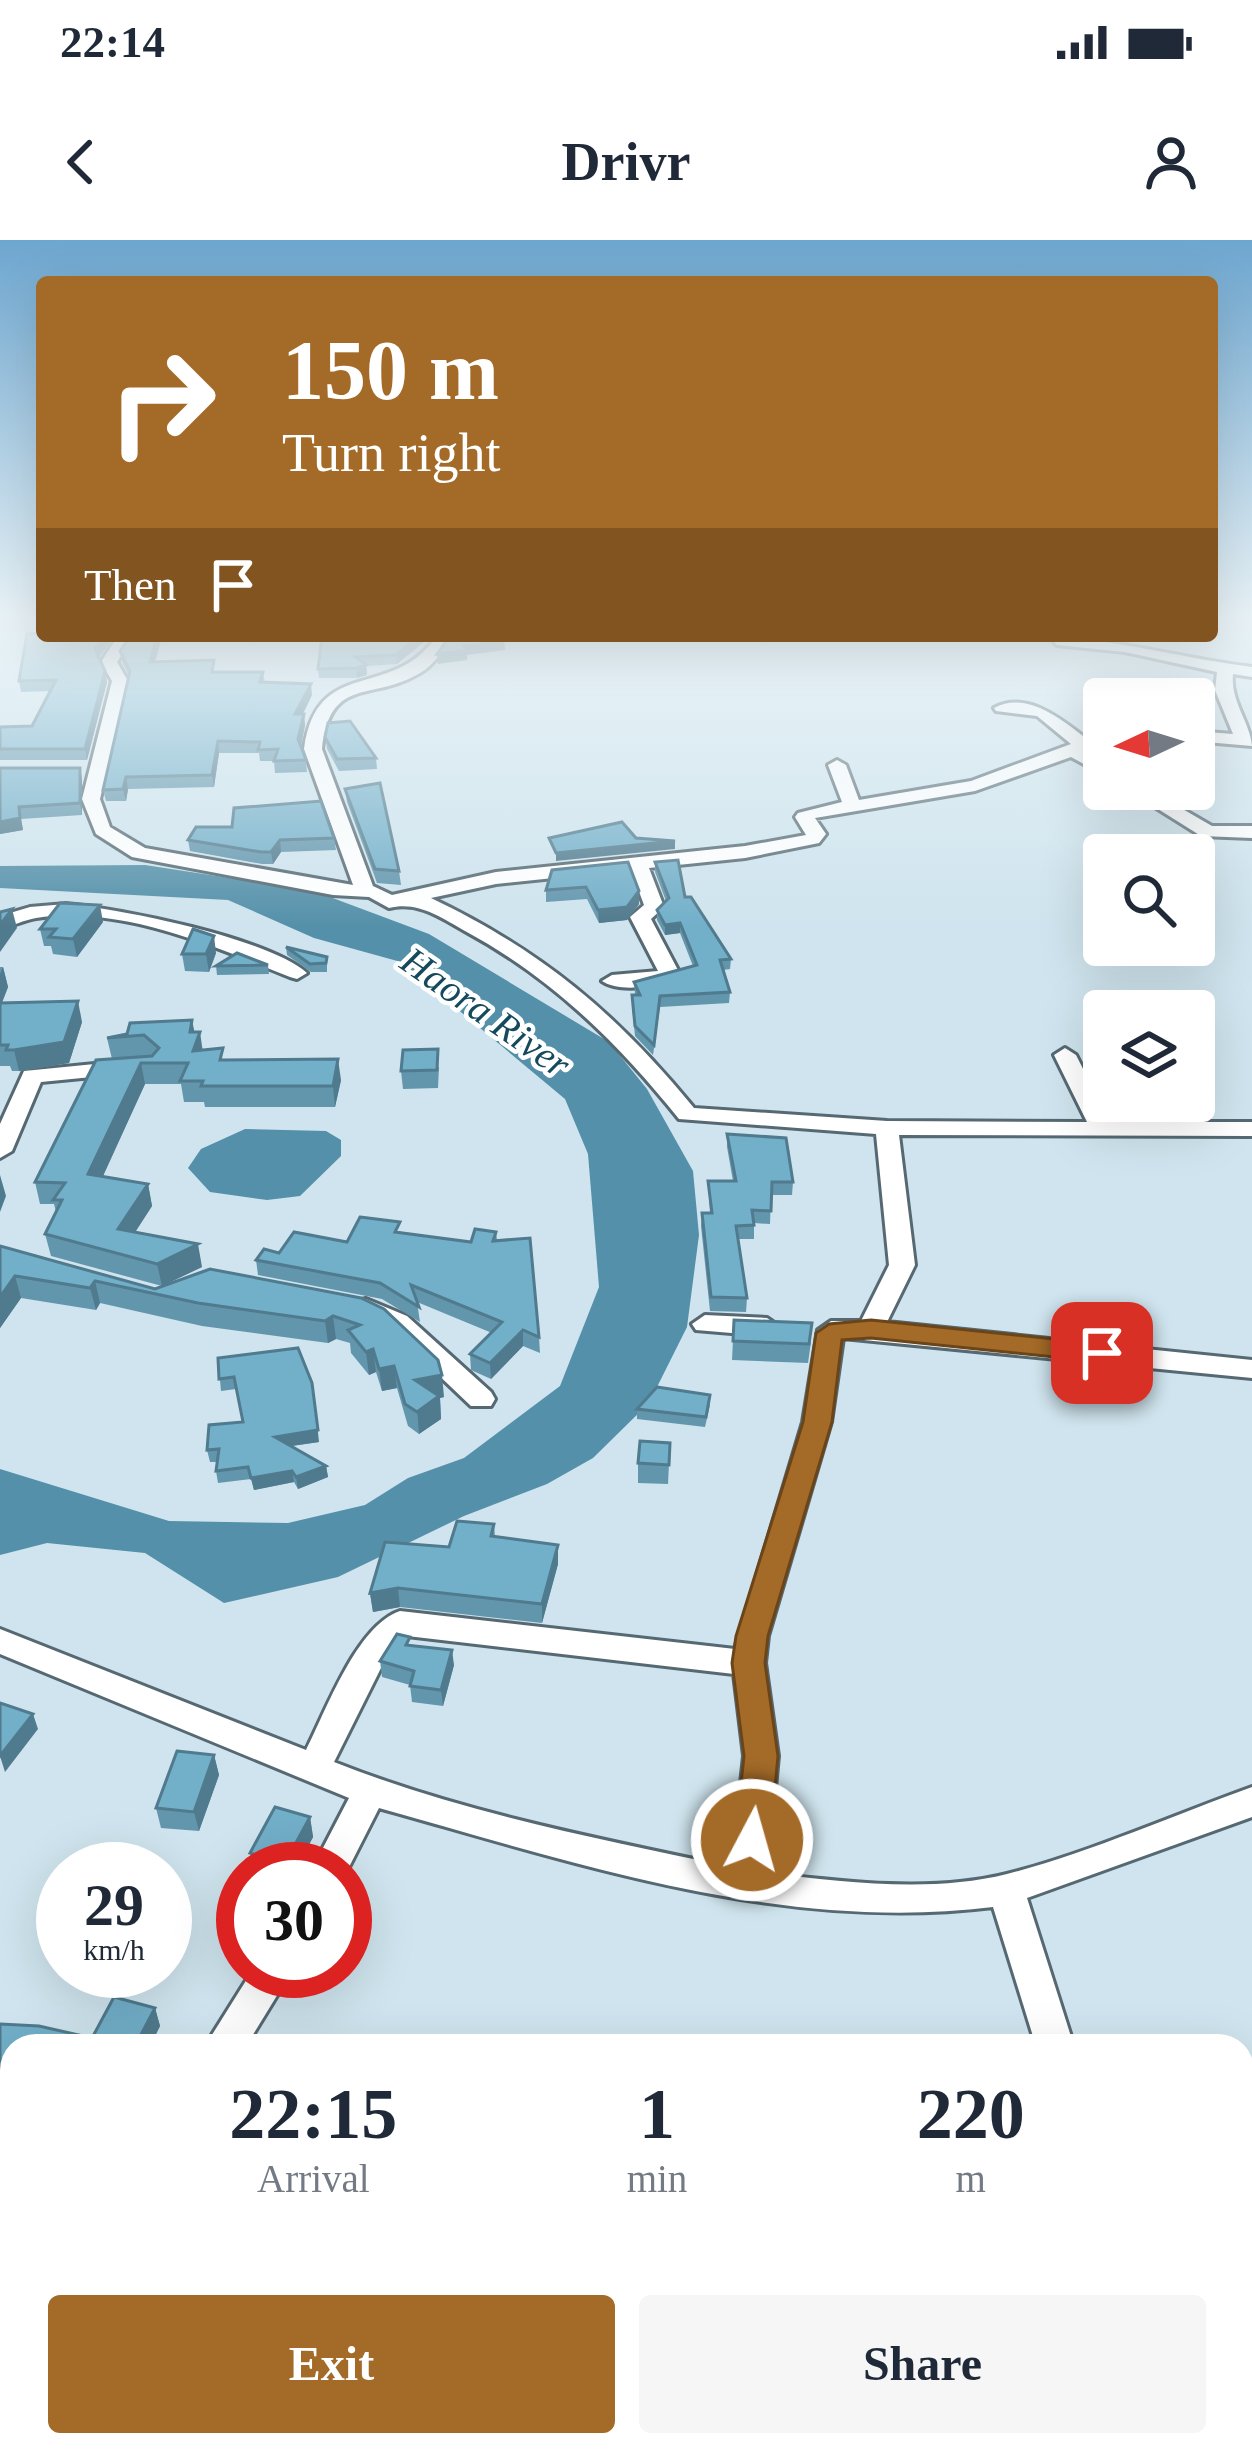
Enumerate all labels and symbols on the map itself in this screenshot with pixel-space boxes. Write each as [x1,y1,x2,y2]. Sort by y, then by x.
north arrow [1083,678,1215,810]
water label: Haora River [393,938,579,1086]
pin [1051,1302,1153,1404]
position arrow [689,1777,815,1903]
speed limit sign: 30 [216,1842,372,1998]

